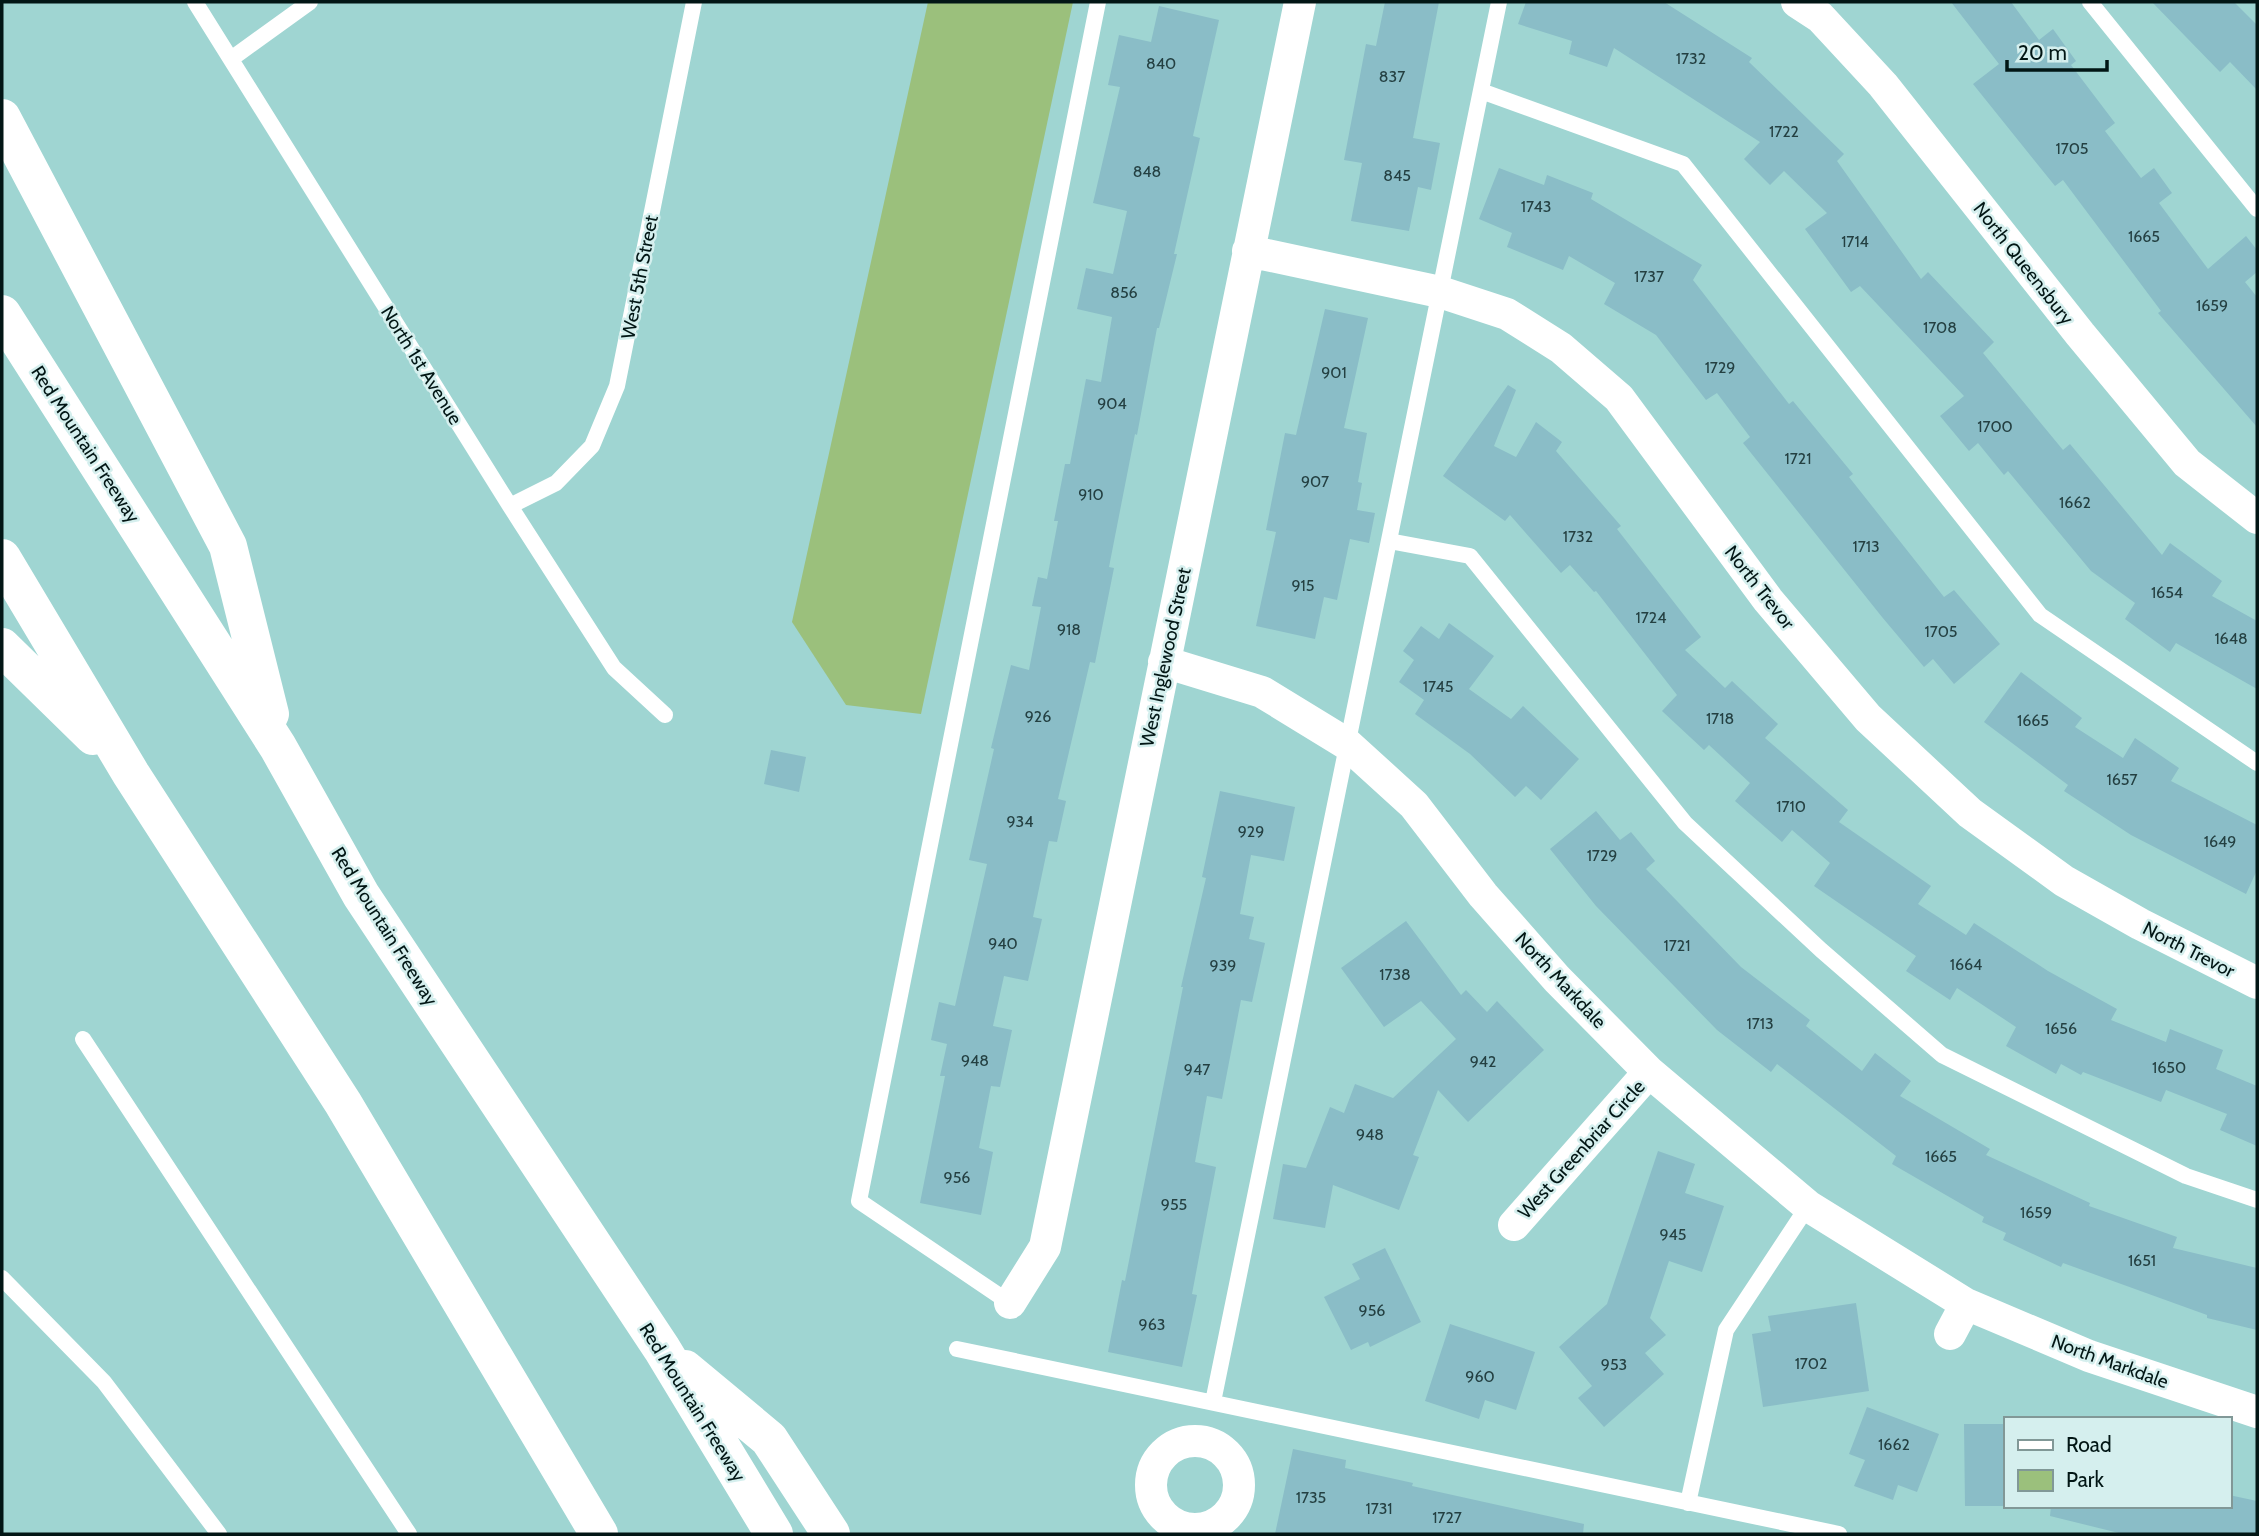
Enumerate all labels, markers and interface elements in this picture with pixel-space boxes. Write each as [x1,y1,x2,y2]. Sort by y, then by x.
scale bar [2007,28,2107,72]
text: 20 m [2018,40,2067,65]
house number: 1732 [1676,49,1706,68]
house number: 840 [1146,54,1176,73]
house number: 837 [1379,67,1405,86]
house number: 1722 [1769,122,1799,141]
house number: 1705 [2056,139,2088,158]
house number: 848 [1133,162,1161,181]
house number: 845 [1383,166,1411,185]
house number: 1743 [1521,197,1551,216]
street label: North Queensbury [1969,197,2079,329]
street label: West 5th Street [616,213,663,341]
house number: 1665 [2128,227,2160,246]
house number: 1714 [1841,232,1869,251]
house number: 1737 [1634,267,1664,286]
house number: 856 [1110,283,1138,302]
house number: 1659 [2196,296,2228,315]
street label: North 1st Avenue [376,302,467,429]
house number: 1708 [1923,318,1957,337]
house number: 1729 [1705,358,1735,377]
street label: Red Mountain Freeway [26,361,145,527]
house number: 901 [1321,363,1347,382]
house number: 904 [1097,394,1127,413]
house number: 1700 [1977,417,2013,436]
house number: 1721 [1785,449,1811,468]
house number: 907 [1301,472,1329,491]
house number: 910 [1078,485,1104,504]
house number: 1662 [2059,493,2091,512]
house number: 1732 [1563,527,1593,546]
house number: 1713 [1852,537,1880,556]
street label: North Trevor [1720,541,1799,634]
street label: West Inglewood Street [1135,565,1196,749]
house number: 915 [1292,576,1314,595]
house number: 1654 [2151,583,2183,602]
house number: 1724 [1636,608,1666,627]
house number: 918 [1057,620,1081,639]
house number: 1705 [1925,622,1957,641]
house number: 1648 [2214,629,2248,648]
house number: 1745 [1423,677,1453,696]
house number: 926 [1025,707,1051,726]
house number: 1718 [1706,709,1734,728]
house number: 1665 [2017,711,2049,730]
house number: 1657 [2106,770,2138,789]
house number: 1710 [1776,797,1806,816]
house number: 934 [1007,812,1034,831]
house number: 929 [1238,822,1264,841]
house number: 1649 [2204,832,2236,851]
street label: Red Mountain Freeway [326,843,443,1010]
house number: 1729 [1587,846,1617,865]
street label: North Trevor [2139,916,2239,982]
street label: North Markdale [1510,928,1611,1033]
house number: 940 [988,934,1018,953]
house number: 1721 [1664,936,1690,955]
house number: 1664 [1950,955,1982,974]
house number: 939 [1210,956,1236,975]
house number: 1738 [1379,965,1411,984]
house number: 1713 [1746,1014,1774,1033]
house number: 1656 [2045,1019,2077,1038]
house number: 948 [961,1051,989,1070]
house number: 942 [1470,1052,1496,1071]
house number: 1650 [2152,1058,2186,1077]
house number: 947 [1184,1060,1210,1079]
street label: West Greenbriar Circle [1513,1075,1650,1223]
house number: 948 [1356,1125,1384,1144]
house number: 1665 [1925,1147,1957,1166]
house number: 956 [944,1168,970,1187]
house number: 955 [1161,1195,1187,1214]
house number: 1659 [2020,1203,2052,1222]
house number: 945 [1660,1225,1687,1244]
house number: 1651 [2128,1251,2156,1270]
house number: 956 [1359,1301,1385,1320]
house number: 963 [1139,1315,1165,1334]
street label: Red Mountain Freeway [634,1319,751,1486]
street label: North Markdale [2048,1330,2172,1393]
house number: 1702 [1795,1354,1827,1373]
house number: 953 [1601,1355,1627,1374]
house number: 960 [1465,1367,1495,1386]
legend [2004,1417,2231,1508]
text: Road [2066,1432,2112,1457]
house number: 1662 [1878,1435,1910,1454]
text: Park [2066,1467,2104,1492]
house number: 1735 [1296,1488,1326,1507]
house number: 1731 [1365,1499,1393,1518]
house number: 1727 [1432,1508,1462,1527]

